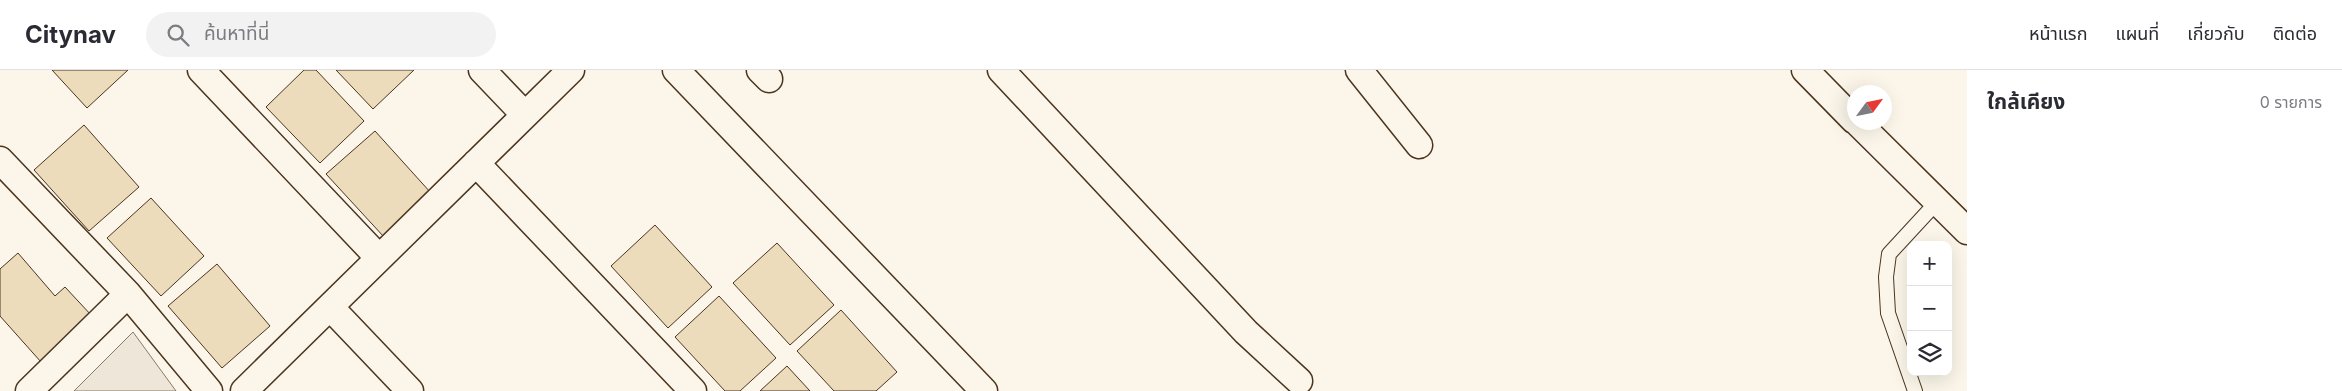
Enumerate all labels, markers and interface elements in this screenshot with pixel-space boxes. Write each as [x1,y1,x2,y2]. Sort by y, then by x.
search box [146,12,496,57]
text: Citynav [25,20,116,49]
icon: search [164,21,192,49]
text: ค้นหาที่นี่ [204,22,269,45]
text: หน้าแรก [2029,23,2087,44]
text: แผนที่ [2115,23,2159,44]
text: เกี่ยวกับ [2187,23,2245,44]
text: ติดต่อ [2273,23,2317,44]
north arrow [1847,85,1892,130]
text: ใกล้เคียง [1987,89,2065,114]
text: 0 รายการ [2260,92,2322,112]
map controls [1907,241,1952,376]
button: + [1907,241,1952,286]
button: − [1907,286,1952,331]
button: layers [1907,331,1952,376]

